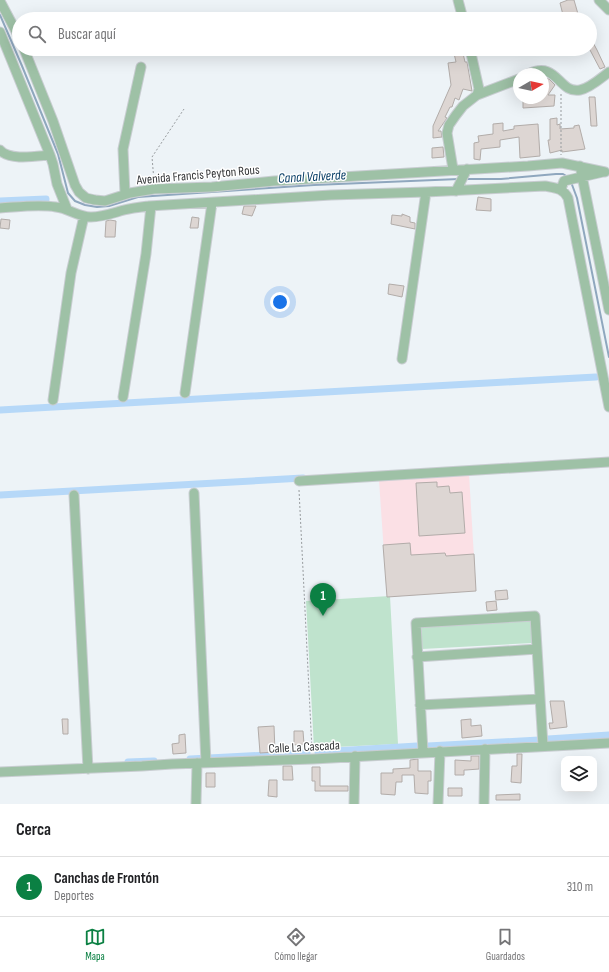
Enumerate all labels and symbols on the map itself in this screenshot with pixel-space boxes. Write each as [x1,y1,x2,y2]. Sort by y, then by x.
north arrow [513,68,549,104]
street label: Avenida Francis Peyton Rous [135,162,261,188]
water label: Canal Valverde [278,166,347,187]
your location [270,292,290,312]
pin: 1 [310,583,336,616]
street label: Calle La Cascada [268,737,340,757]

